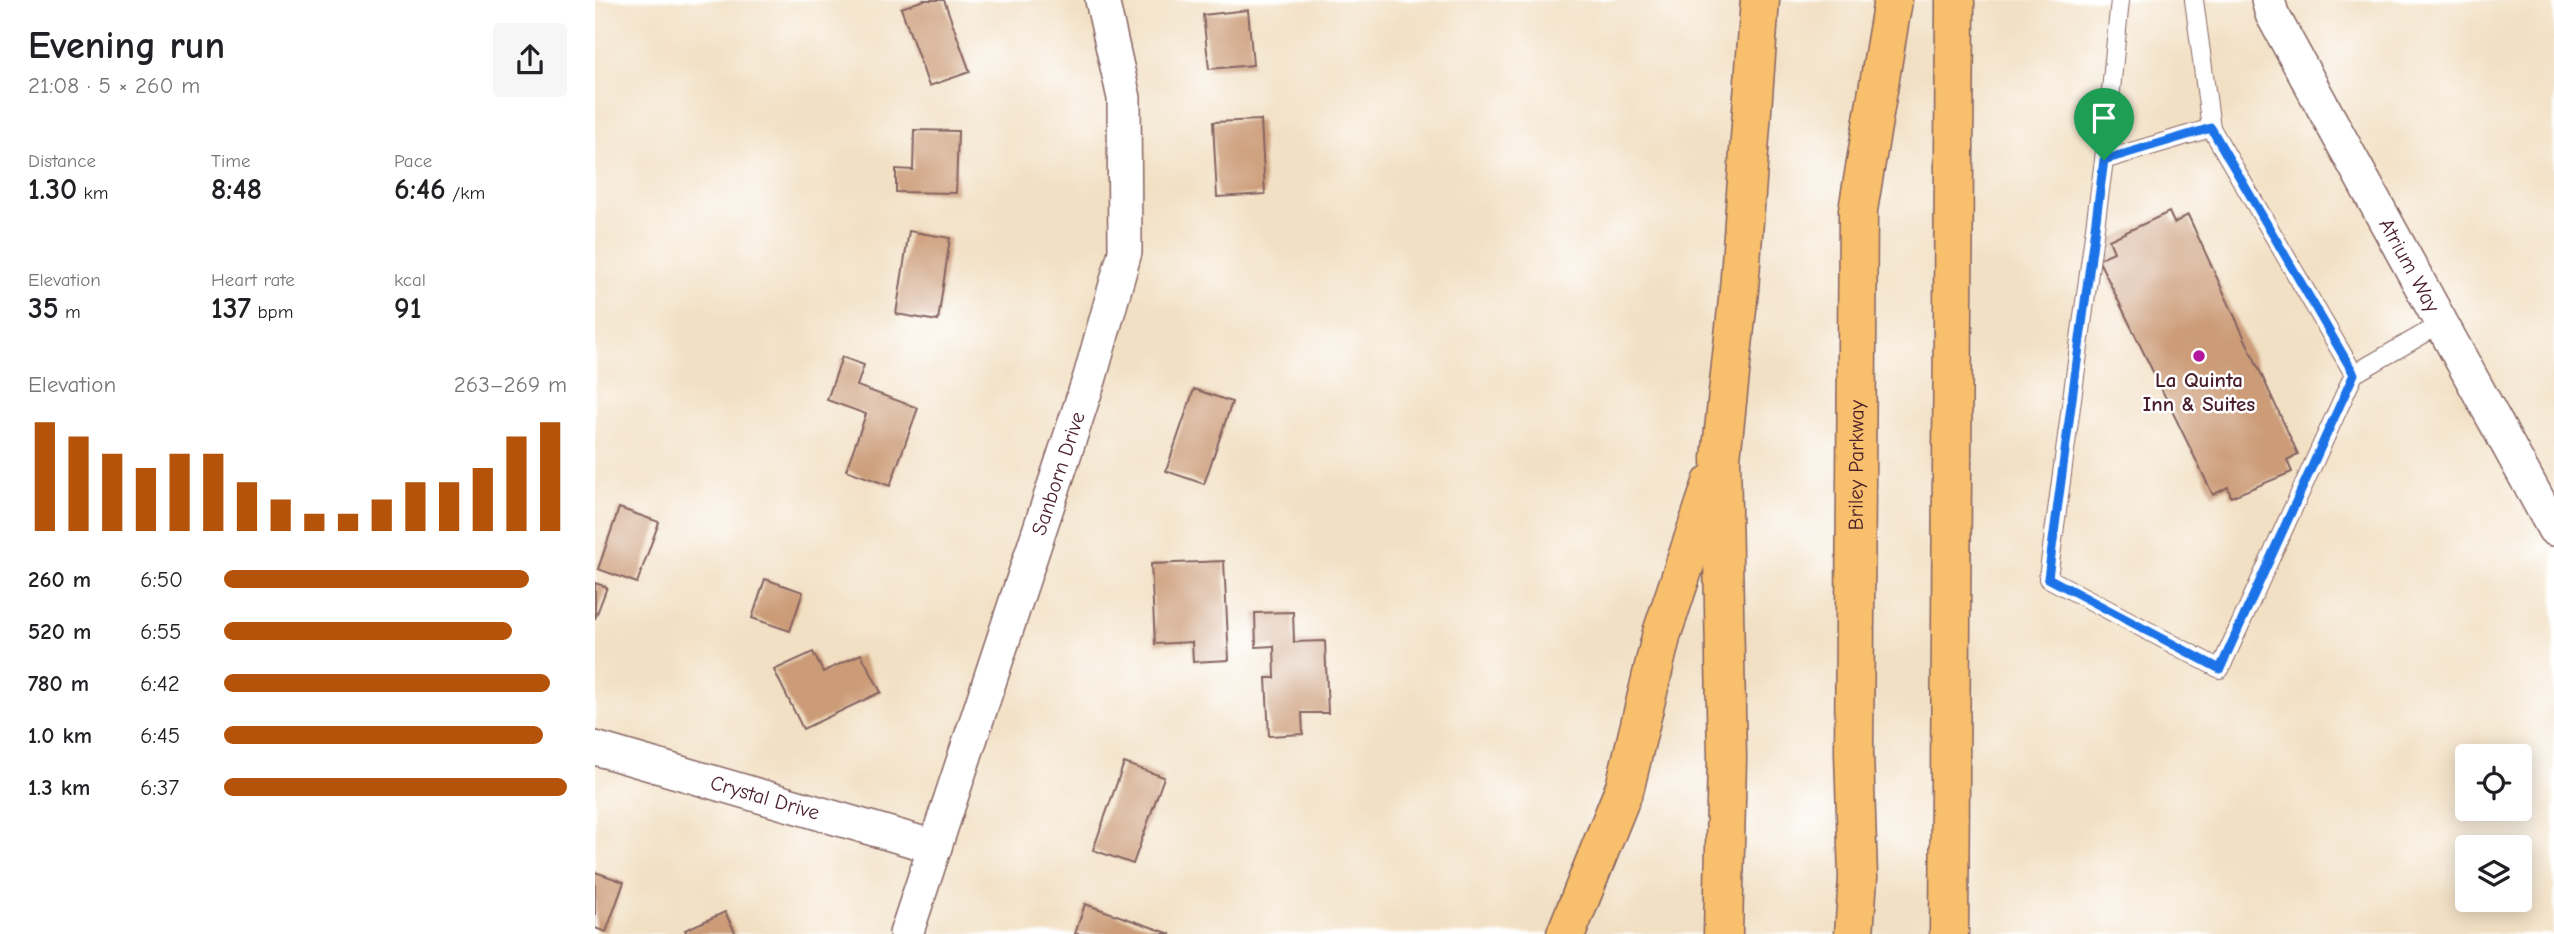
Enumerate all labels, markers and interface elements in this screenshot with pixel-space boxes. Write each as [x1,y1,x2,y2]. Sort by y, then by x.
button: share [493,23,567,97]
text: Evening run [28,24,225,68]
text: 21:08 · 5 × 260 m [28,72,200,99]
pin [2074,88,2134,160]
icon: arrive [2085,99,2123,137]
text: Distance [28,150,96,172]
text: Time [211,150,250,172]
text: Pace [394,150,432,172]
text: 1.30 [28,172,77,207]
text: 8:48 [211,172,262,207]
text: 6:46 [394,172,446,207]
text: km [77,182,108,204]
text: /km [446,182,485,204]
street label: Atrium Way [2374,214,2445,317]
text: Elevation [28,269,101,291]
text: Heart rate [211,269,295,291]
text: kcal [394,269,426,291]
text: 35 [28,291,59,326]
text: 137 [211,291,251,326]
text: 91 [394,291,421,326]
text: m [59,301,81,323]
text: bpm [251,301,293,323]
marker: La Quinta Inn & Suites [2191,348,2207,364]
place label: La Quinta Inn & Suites [2143,368,2255,416]
text: Elevation [28,371,116,398]
text: 263–269 m [454,371,567,398]
street label: Briley Parkway [1844,399,1869,530]
street label: Sanborn Drive [1027,409,1090,538]
text: 260 m [28,566,91,593]
text: 6:50 [140,566,183,593]
text: 520 m [28,618,91,645]
text: 6:55 [140,618,182,645]
text: 780 m [28,670,89,697]
text: 6:42 [140,670,180,697]
text: 1.0 km [28,722,92,749]
text: 6:45 [140,722,180,749]
map controls [2455,744,2532,912]
button: locate [2455,744,2532,821]
street label: Crystal Drive [708,770,822,825]
text: 1.3 km [28,774,90,801]
text: 6:37 [140,774,179,801]
button: layers [2455,835,2532,912]

